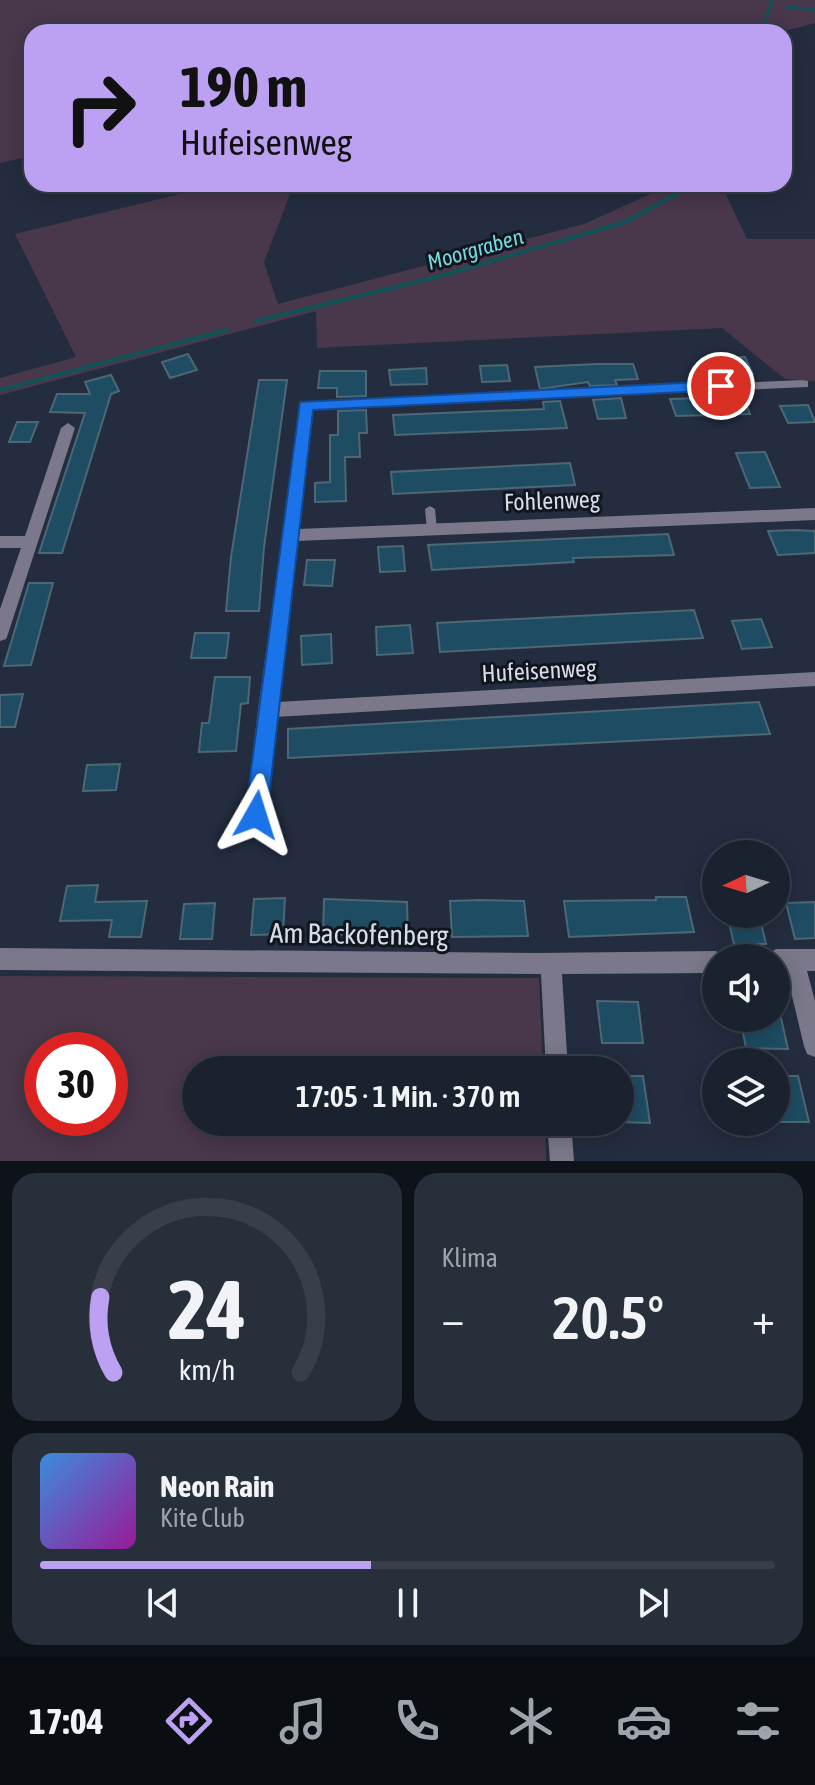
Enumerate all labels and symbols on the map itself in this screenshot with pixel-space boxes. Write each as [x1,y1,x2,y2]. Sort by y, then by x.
water label: Moorgraben [424,223,526,275]
pin [687,352,755,420]
street label: Fohlenweg [504,485,601,516]
street label: Hufeisenweg [481,654,598,687]
position arrow [214,773,298,857]
north arrow [702,840,790,928]
street label: Am Backofenberg [269,916,449,952]
speed limit sign: 30 [24,1032,128,1136]

